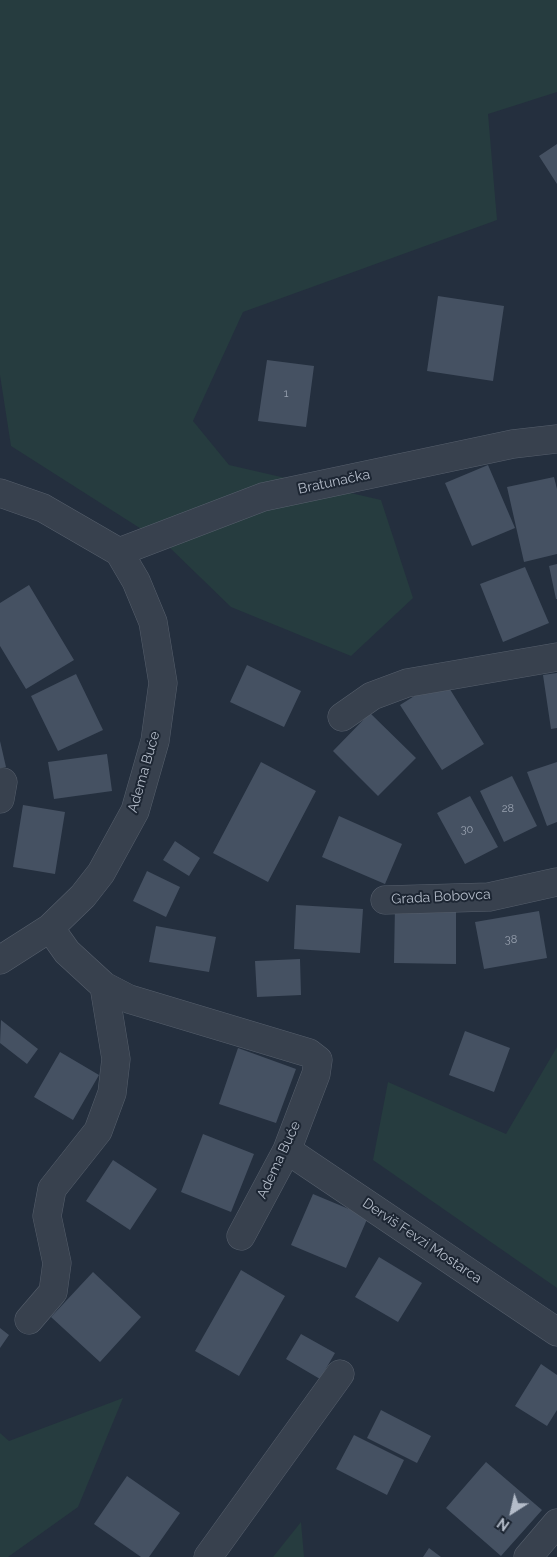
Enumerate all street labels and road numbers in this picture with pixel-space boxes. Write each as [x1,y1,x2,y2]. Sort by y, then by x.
street label: Bratunačka [296,466,372,498]
street label: Adema Buće [124,729,164,815]
street label: Grada Bobovca [391,886,491,908]
street label: Adema Buće [254,1119,304,1201]
street label: Derviš Fevzi Mostarca [359,1195,485,1287]

